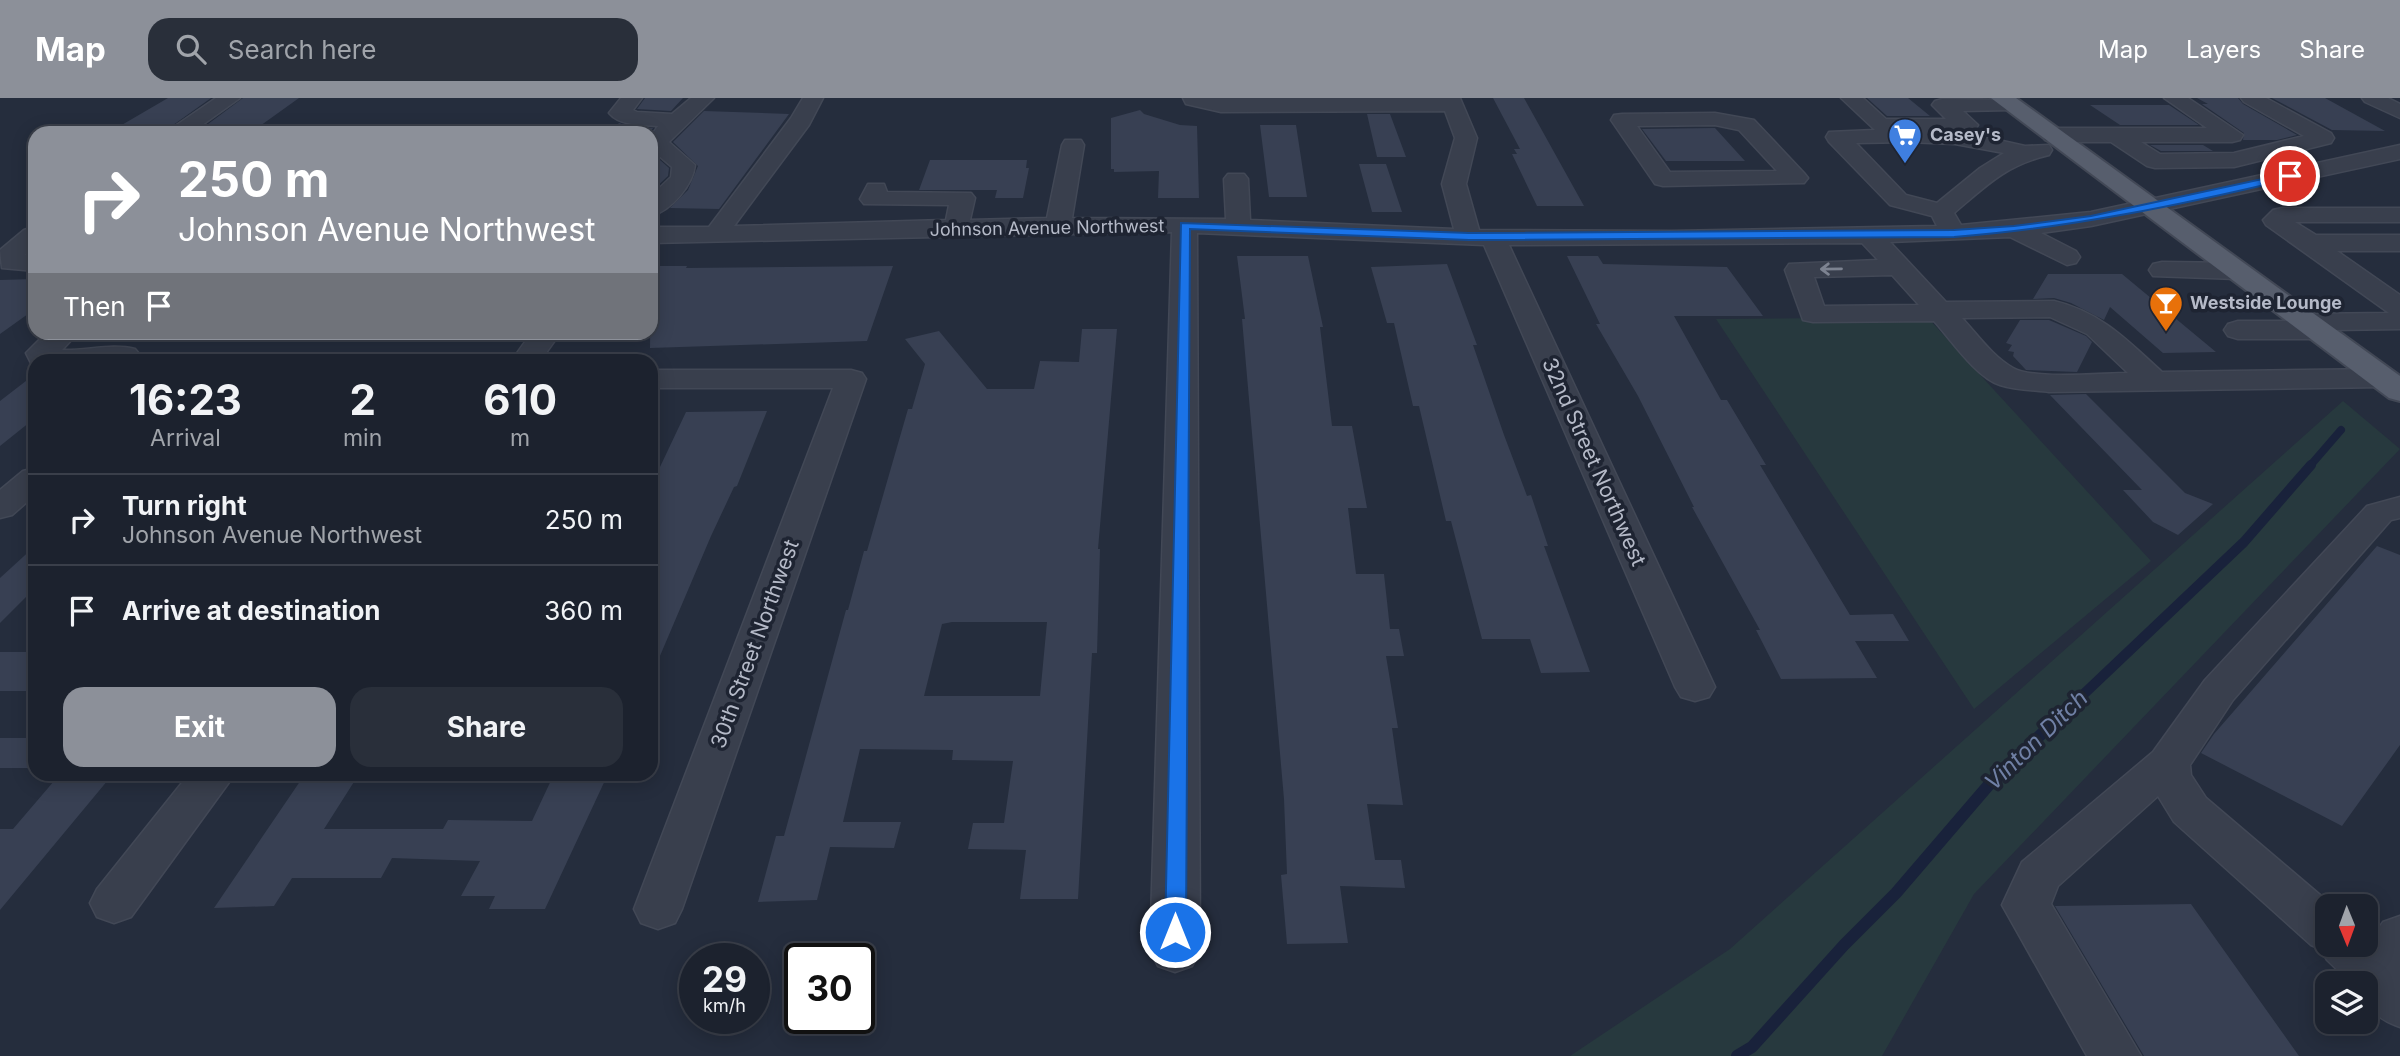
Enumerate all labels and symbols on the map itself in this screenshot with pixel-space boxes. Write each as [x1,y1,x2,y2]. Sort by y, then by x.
supermarket icon: Casey's [1886,116,1924,165]
place label: Casey's [1930,124,2001,145]
pin [2260,146,2320,206]
street label: Johnson Avenue Northwest [929,215,1165,240]
one-way arrow [1819,262,1842,275]
bar icon: Westside Lounge [2147,284,2185,333]
place label: Westside Lounge [2190,292,2342,313]
street label: 32nd Street Northwest [1537,354,1652,570]
street label: 30th Street Northwest [705,536,804,751]
water label: Vinton Ditch [1979,684,2093,796]
north arrow [2315,894,2378,957]
position arrow [1138,895,1212,969]
speed limit sign: 30 [784,943,875,1034]

